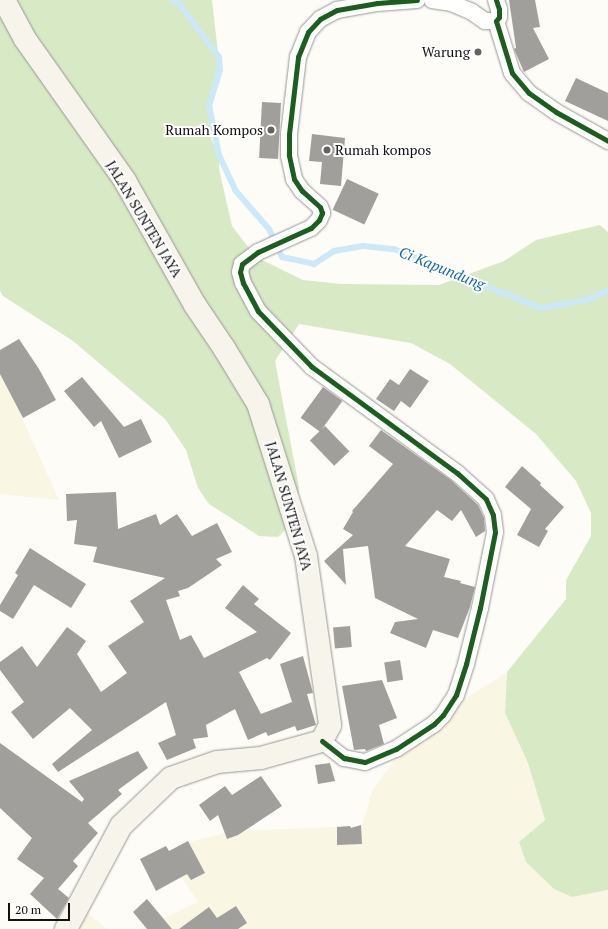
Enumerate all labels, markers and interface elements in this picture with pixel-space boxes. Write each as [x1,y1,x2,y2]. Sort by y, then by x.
place label: Warung [422,44,470,60]
marker: Warung [473,47,483,57]
place label: Rumah Kompos [165,122,263,138]
marker: Rumah Kompos [266,125,276,135]
place label: Rumah kompos [335,142,431,158]
marker: Rumah kompos [322,145,332,155]
street label: JALAN SUNTEN JAYA [102,158,186,280]
water label: Ci Kapundung [396,243,488,293]
street label: JALAN SUNTEN JAYA [263,440,315,572]
scale bar [10,895,72,921]
text: 20 m [15,902,41,917]

